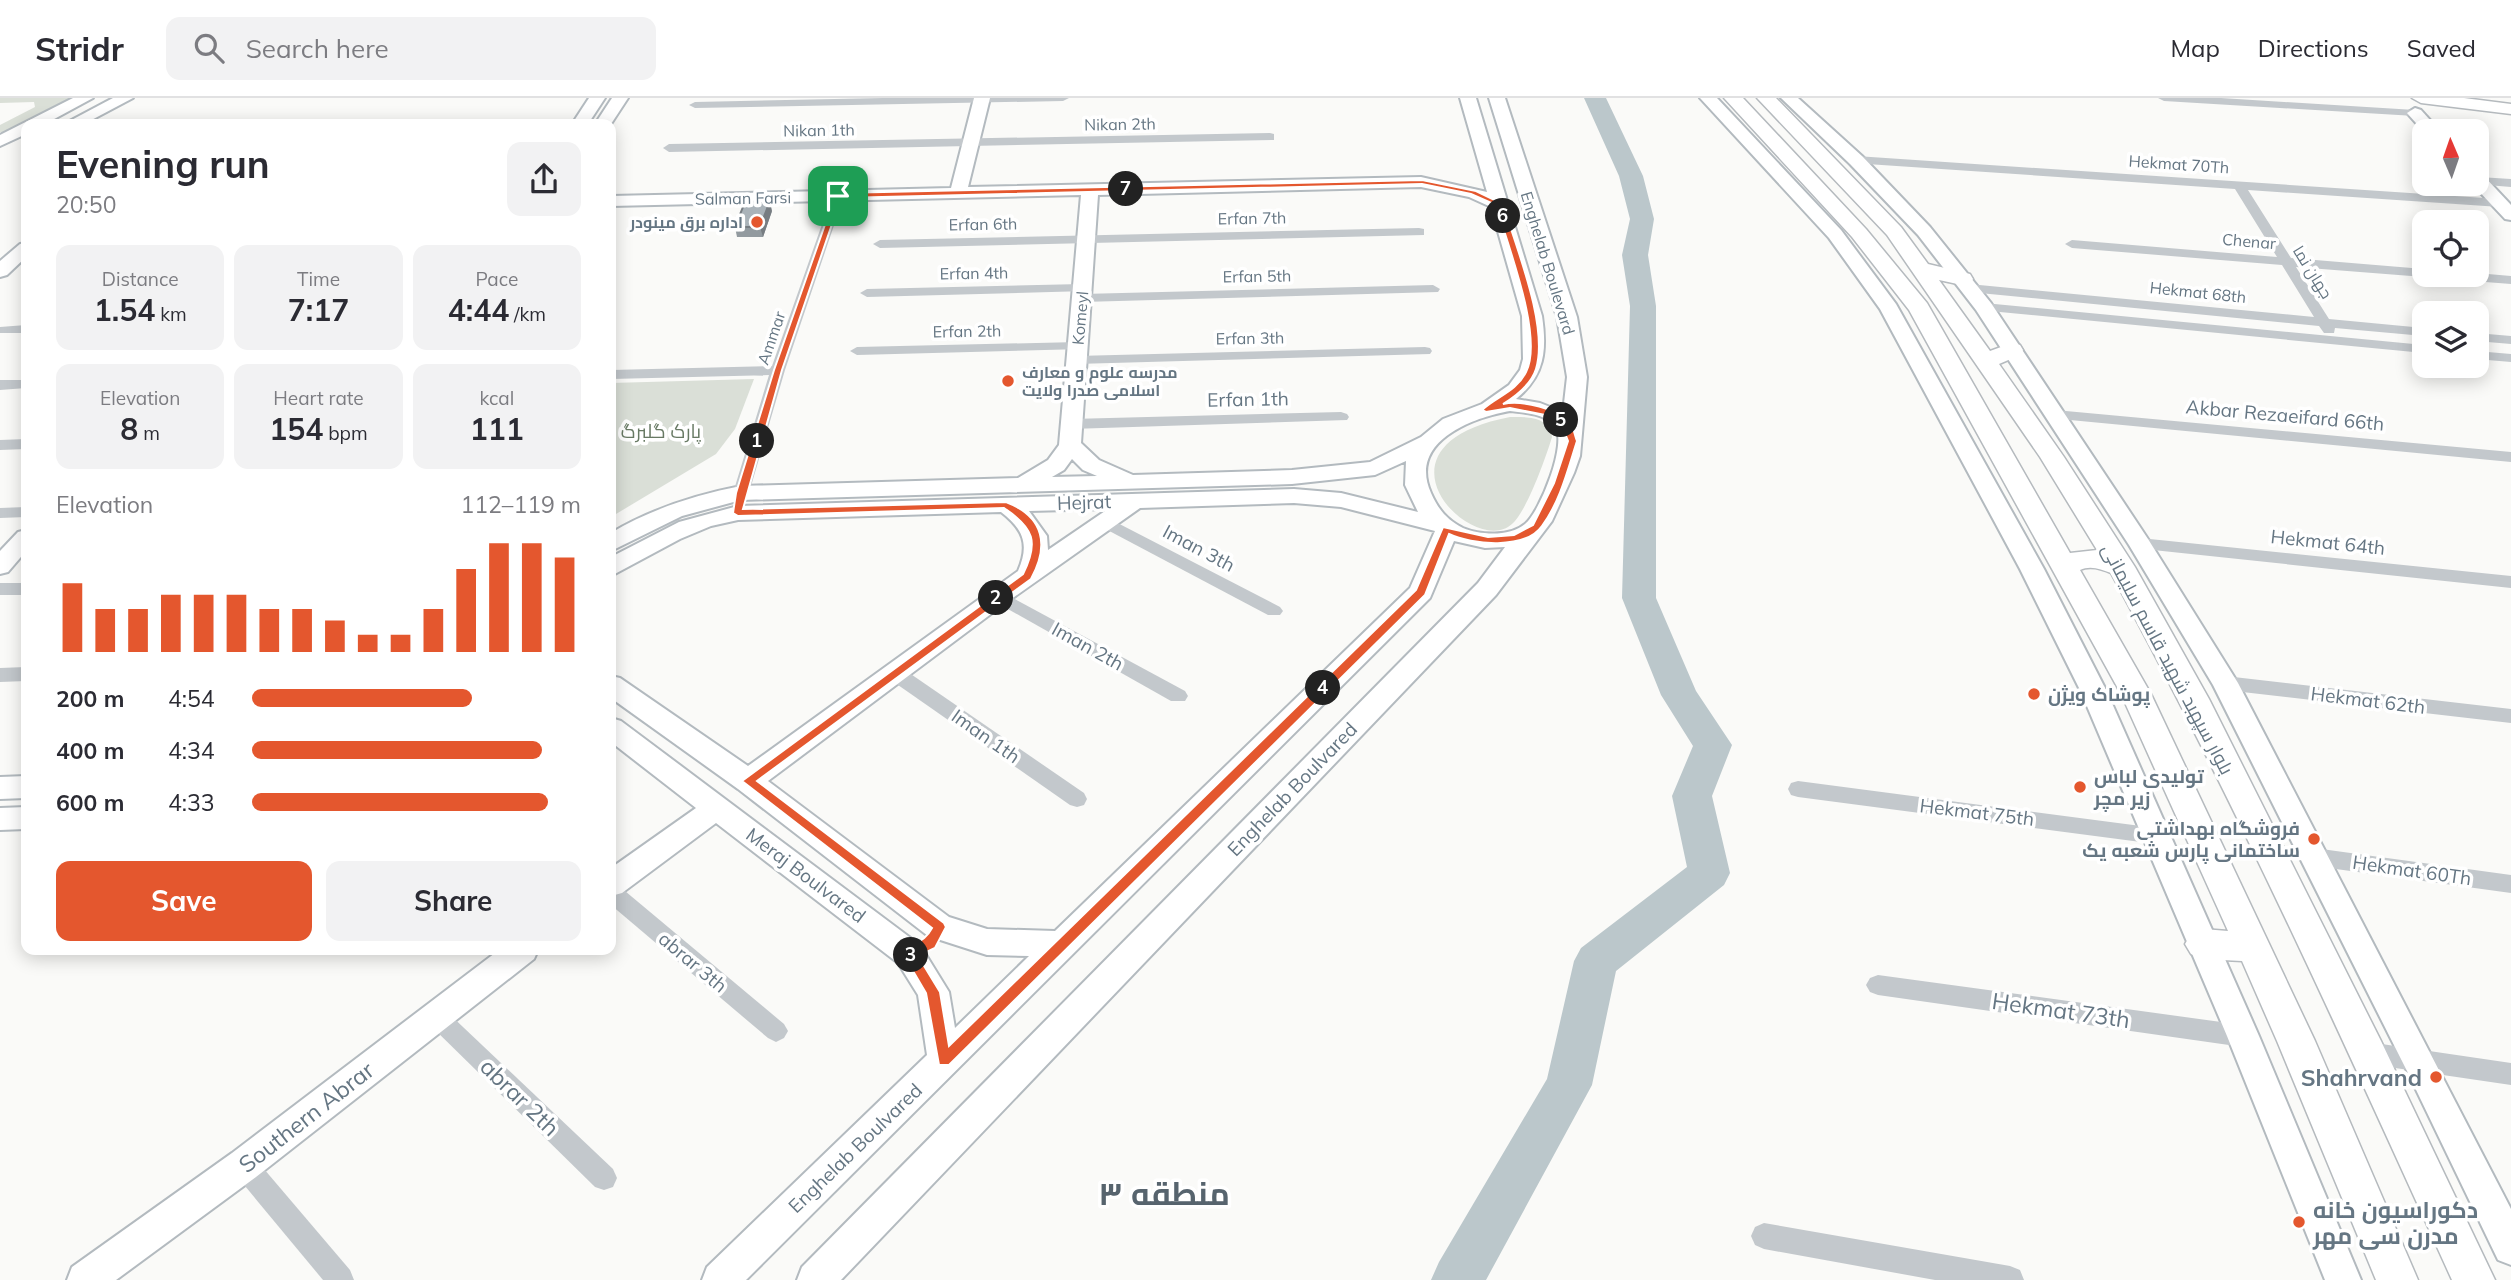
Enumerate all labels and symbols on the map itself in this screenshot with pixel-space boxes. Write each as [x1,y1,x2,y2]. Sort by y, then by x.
street label: Nikan 2th [1084,113,1156,135]
street label: Nikan 1th [783,119,855,141]
north arrow [2412,119,2488,196]
street label: Hekmat 70Th [2128,151,2230,177]
pin [808,166,868,226]
pin: 7 [1108,172,1144,206]
street label: Salman Farsi [695,187,791,209]
street label: Enghelab Boulevard [1517,189,1579,337]
pin: 6 [1486,198,1520,234]
street label: Erfan 7th [1217,207,1287,229]
place label: اداره برق مینودر [629,212,743,232]
street label: Erfan 6th [948,213,1018,235]
marker: اداره برق مینودر [749,214,765,230]
street label: Chenar [2221,229,2277,253]
street label: جهان نما [2288,242,2337,303]
street label: Erfan 4th [939,262,1009,284]
street label: Erfan 5th [1222,265,1292,287]
street label: Hekmat 68th [2149,277,2247,307]
street label: Komeyl [1068,290,1092,346]
street label: Ammar [753,308,790,367]
street label: Erfan 2th [932,320,1002,342]
street label: Erfan 3th [1215,327,1285,349]
place label: مدرسه علوم و معارف اسلامی صدرا ولایت [1022,362,1178,400]
marker: مدرسه علوم و معارف اسلامی صدرا ولایت [1000,373,1016,389]
street label: Erfan 1th [1207,386,1289,412]
street label: Akbar Rezaeifard 66th [2185,394,2385,436]
pin: 5 [1544,402,1578,438]
park label: پارک گلبرگ [621,419,701,444]
pin: 1 [740,424,774,458]
street label: Hejrat [1056,489,1112,515]
street label: Iman 3th [1159,519,1239,577]
street label: Hekmat 64th [2270,524,2386,560]
street label: بلوار سپهبد شهید قاسم سلیمانی [2095,539,2239,780]
pin: 2 [978,580,1014,616]
street label: Iman 2th [1048,617,1128,675]
pin: 4 [1306,670,1340,706]
street label: Hekmat 62th [2309,681,2427,719]
place label: پوشاک ویژن [2048,682,2150,708]
marker: پوشاک ویژن [2026,686,2042,702]
street label: Iman 1th [947,704,1025,768]
street label: Enghelab Boulvared [1222,717,1362,861]
place label: تولیدی لباس زیر مچر [2093,764,2205,812]
marker: تولیدی لباس زیر مچر [2072,779,2088,795]
street label: Hekmat 75th [1918,793,2036,831]
place label: فروشگاه بهداشتی ساختمانی پارس شعبه یک [2082,816,2300,864]
street label: Meraj Boulvared [742,822,870,928]
marker: فروشگاه بهداشتی ساختمانی پارس شعبه یک [2306,831,2322,847]
street label: Hekmat 60Th [2351,850,2473,890]
street label: abrar 3th [654,926,732,998]
pin: 3 [894,938,928,972]
street label: Hekmat 73th [1990,986,2132,1034]
street label: abrar 2th [474,1052,566,1142]
street label: Southern Abrar [233,1055,380,1179]
place label: Shahrvand [2301,1063,2422,1092]
marker: Shahrvand [2428,1069,2444,1085]
street label: Enghelab Boulvared [783,1078,927,1218]
district label: منطقه ۳ [1098,1173,1230,1213]
place label: دکوراسیون خانه مدرن سی مهر [2312,1195,2478,1250]
marker: دکوراسیون خانه مدرن سی مهر [2291,1214,2307,1230]

